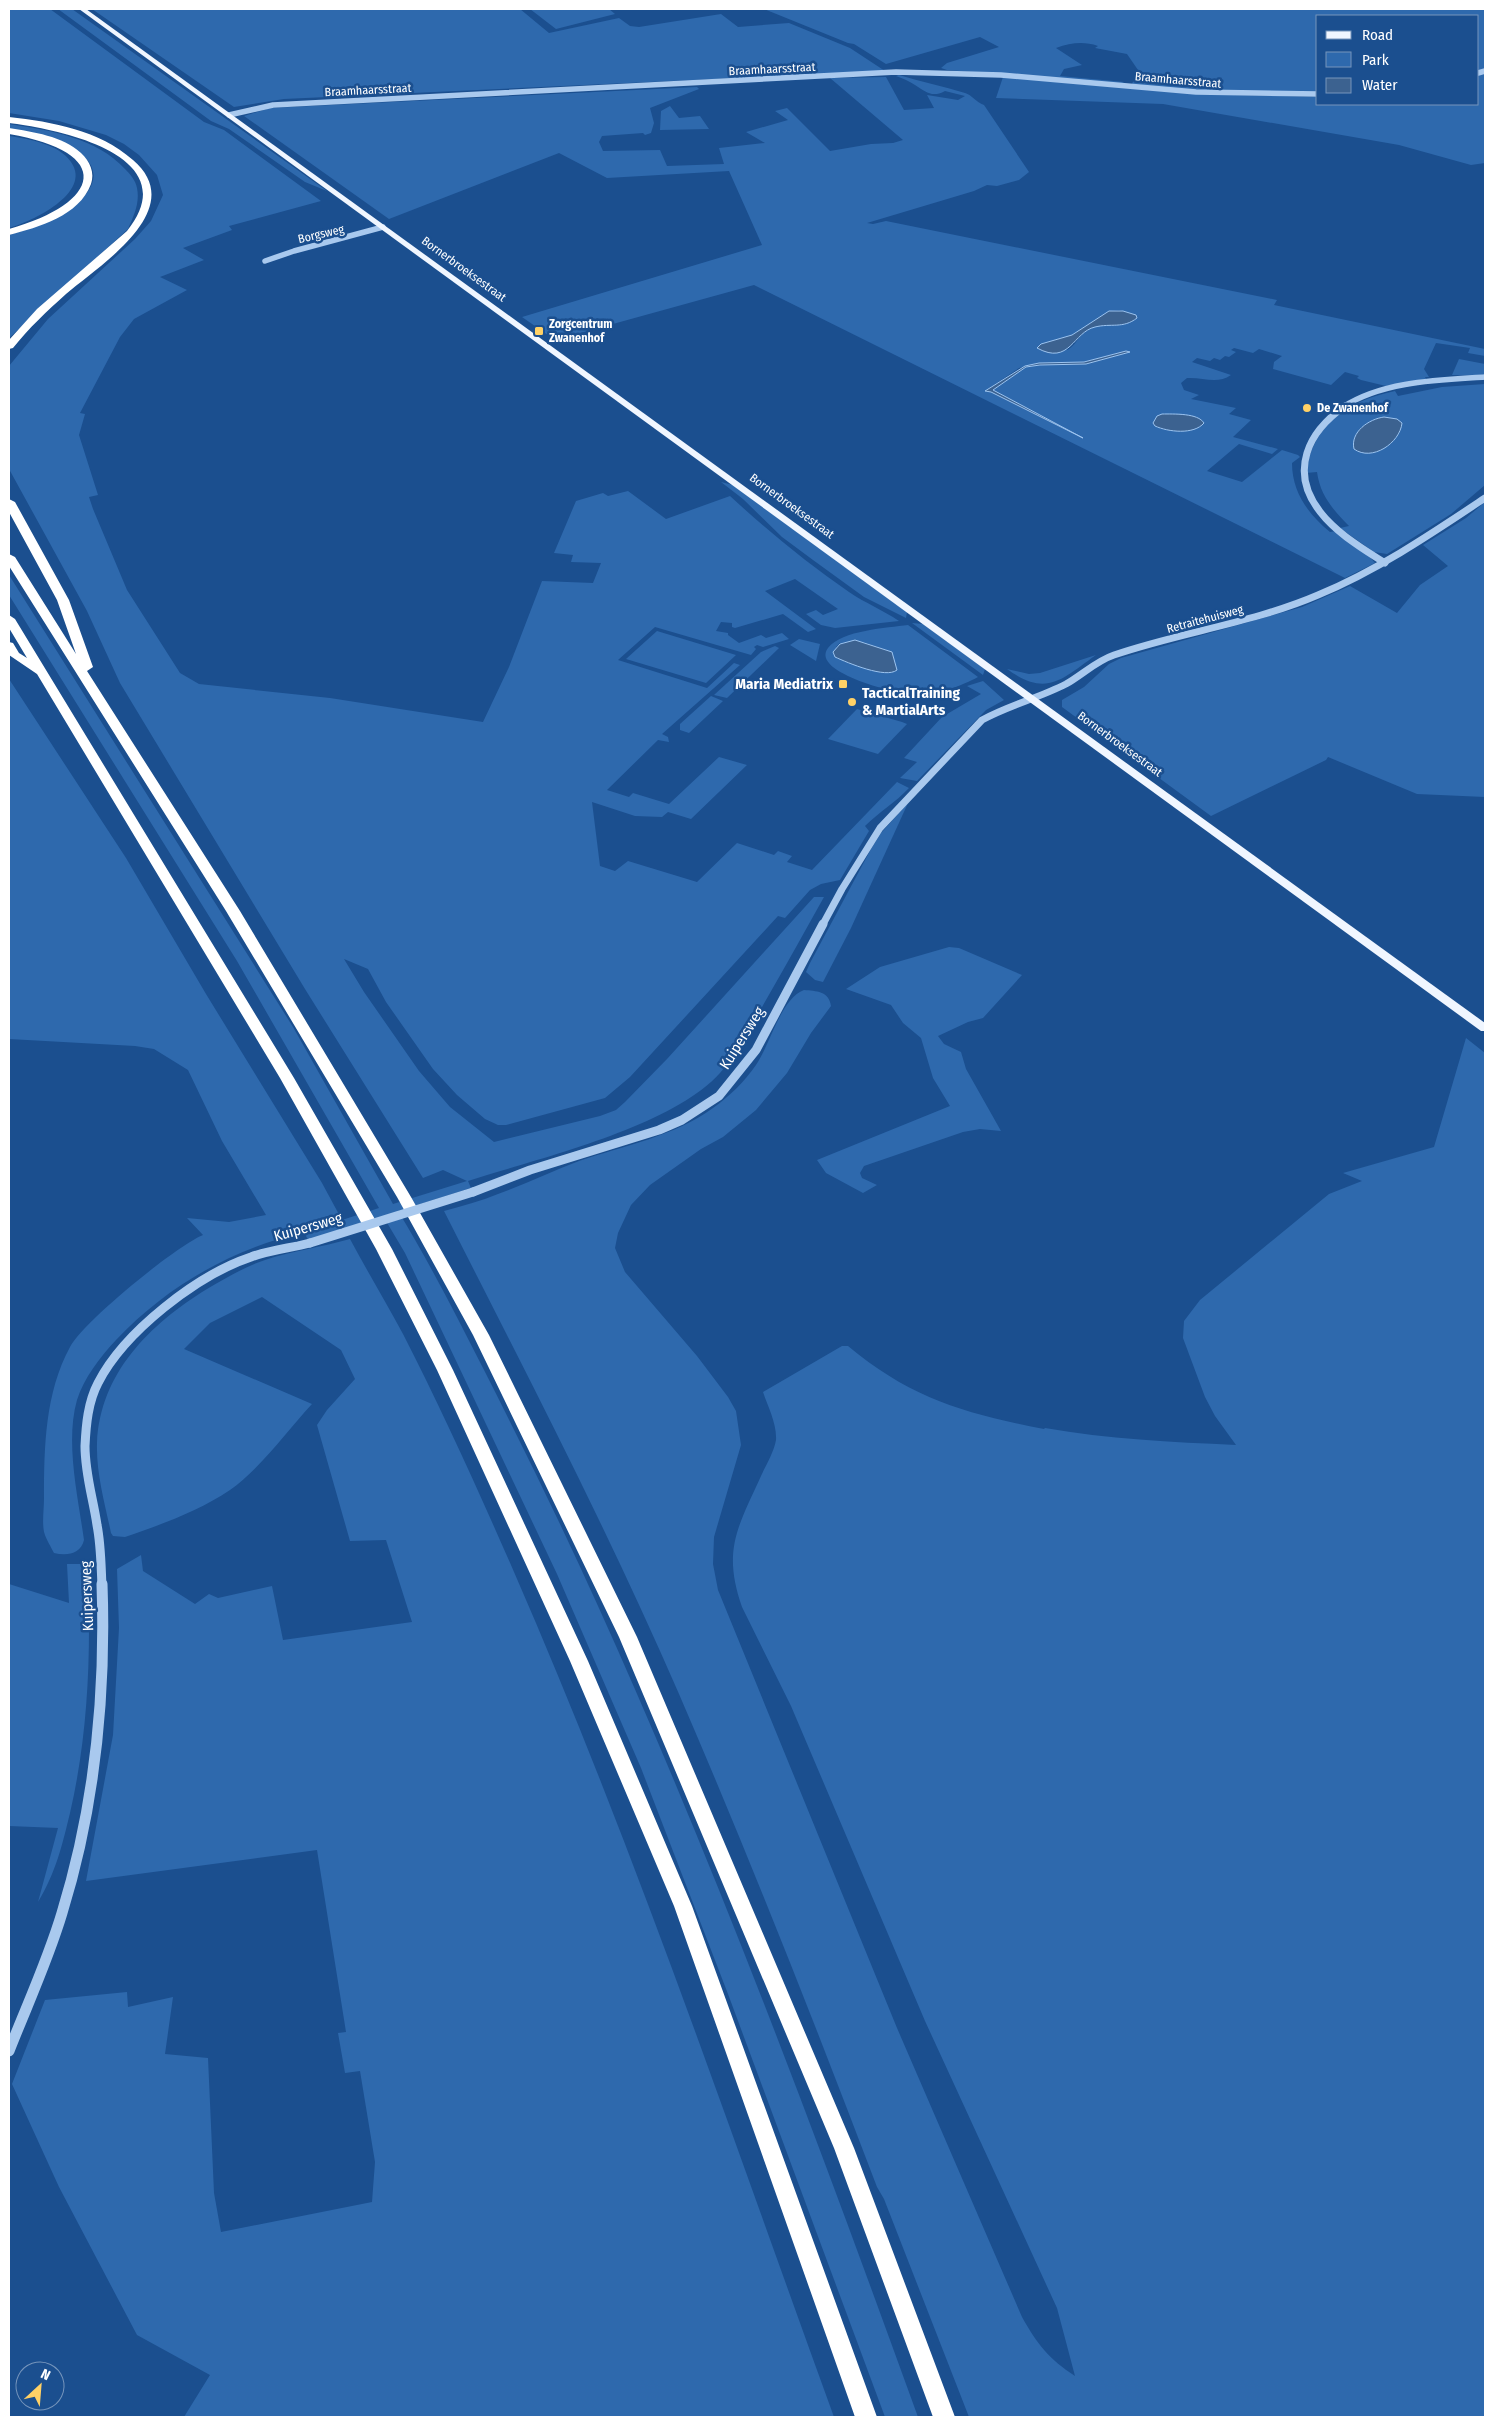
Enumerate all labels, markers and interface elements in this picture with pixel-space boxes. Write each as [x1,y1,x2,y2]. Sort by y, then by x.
legend [1316,15,1479,105]
text: Road [1362,26,1393,44]
text: Park [1362,51,1389,69]
street label: Braamhaarsstraat [728,60,816,78]
street label: Braamhaarsstraat [1134,69,1222,91]
text: Water [1362,76,1398,94]
street label: Braamhaarsstraat [324,81,412,99]
street label: Borgsweg [297,222,346,246]
street label: Bornerbroeksestraat [419,234,509,304]
place label: Zorgcentrum Zwanenhof [549,317,612,345]
marker: Zorgcentrum Zwanenhof [533,325,545,337]
place label: De Zwanenhof [1317,401,1389,415]
marker: De Zwanenhof [1301,402,1313,414]
street label: Bornerbroeksestraat [747,471,837,541]
street label: Retraitehuisweg [1165,602,1245,636]
place label: Maria Mediatrix [735,675,834,693]
marker: Maria Mediatrix [837,678,849,690]
place label: TacticalTraining & MartialArts [862,684,960,719]
marker: TacticalTraining & MartialArts [846,696,858,708]
street label: Bornerbroeksestraat [1075,709,1165,779]
street label: Kuipersweg [716,1003,768,1073]
street label: Kuipersweg [272,1209,344,1245]
street label: Kuipersweg [77,1560,97,1632]
north arrow [15,2361,65,2411]
text: N [38,2365,53,2384]

